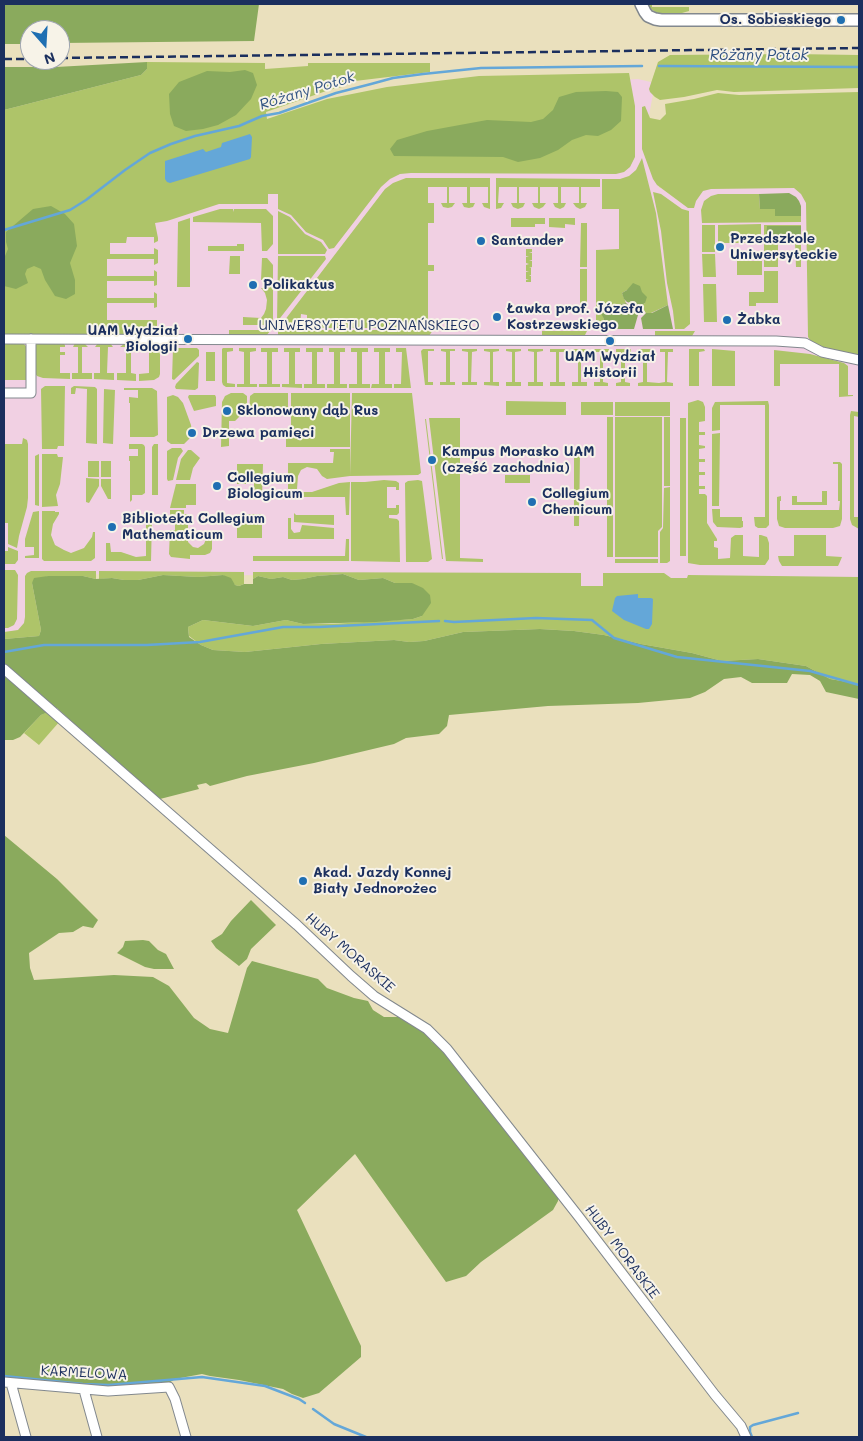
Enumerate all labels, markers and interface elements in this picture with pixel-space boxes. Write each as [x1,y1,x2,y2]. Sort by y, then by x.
place label: Os. Sobieskiego [719,12,831,28]
marker: Os. Sobieskiego [835,14,847,26]
north arrow [20,20,70,70]
water label: Różany Potok [710,46,808,64]
text: N [42,48,58,69]
water label: Różany Potok [257,68,357,114]
place label: Przedszkole Uniwersyteckie [730,231,837,264]
place label: Santander [491,233,564,249]
marker: Santander [475,235,487,247]
marker: Przedszkole Uniwersyteckie [714,241,726,253]
place label: Polikaktus [263,277,335,293]
marker: Polikaktus [247,279,259,291]
place label: Ławka prof. Józefa Kostrzewskiego [507,301,643,334]
marker: Ławka prof. Józefa Kostrzewskiego [491,311,503,323]
place label: Żabka [737,312,781,328]
marker: Żabka [721,314,733,326]
street label: UNIWERSYTETU POZNAŃSKIEGO [259,318,479,334]
place label: UAM Wydział Biologii [87,323,178,356]
marker: UAM Wydział Biologii [182,333,194,345]
marker: UAM Wydział Historii [604,335,616,347]
place label: UAM Wydział Historii [565,349,655,382]
place label: Sklonowany dąb Rus [237,403,378,419]
marker: Sklonowany dąb Rus [221,405,233,417]
place label: Drzewa pamięci [202,425,315,441]
marker: Drzewa pamięci [186,427,198,439]
place label: Kampus Morasko UAM (część zachodnia) [442,444,595,477]
marker: Kampus Morasko UAM (część zachodnia) [426,454,438,466]
place label: Collegium Biologicum [227,470,303,502]
marker: Collegium Biologicum [211,480,223,492]
place label: Collegium Chemicum [542,486,612,518]
marker: Collegium Chemicum [526,496,538,508]
place label: Biblioteka Collegium Mathematicum [122,511,265,544]
marker: Biblioteka Collegium Mathematicum [106,521,118,533]
place label: Akad. Jazdy Konnej Biały Jednorożec [313,865,452,898]
marker: Akad. Jazdy Konnej Biały Jednorożec [297,875,309,887]
street label: HUBY MORASKIE [302,910,398,996]
street label: HUBY MORASKIE [581,1202,663,1302]
street label: KARMELOWA [40,1362,128,1384]

